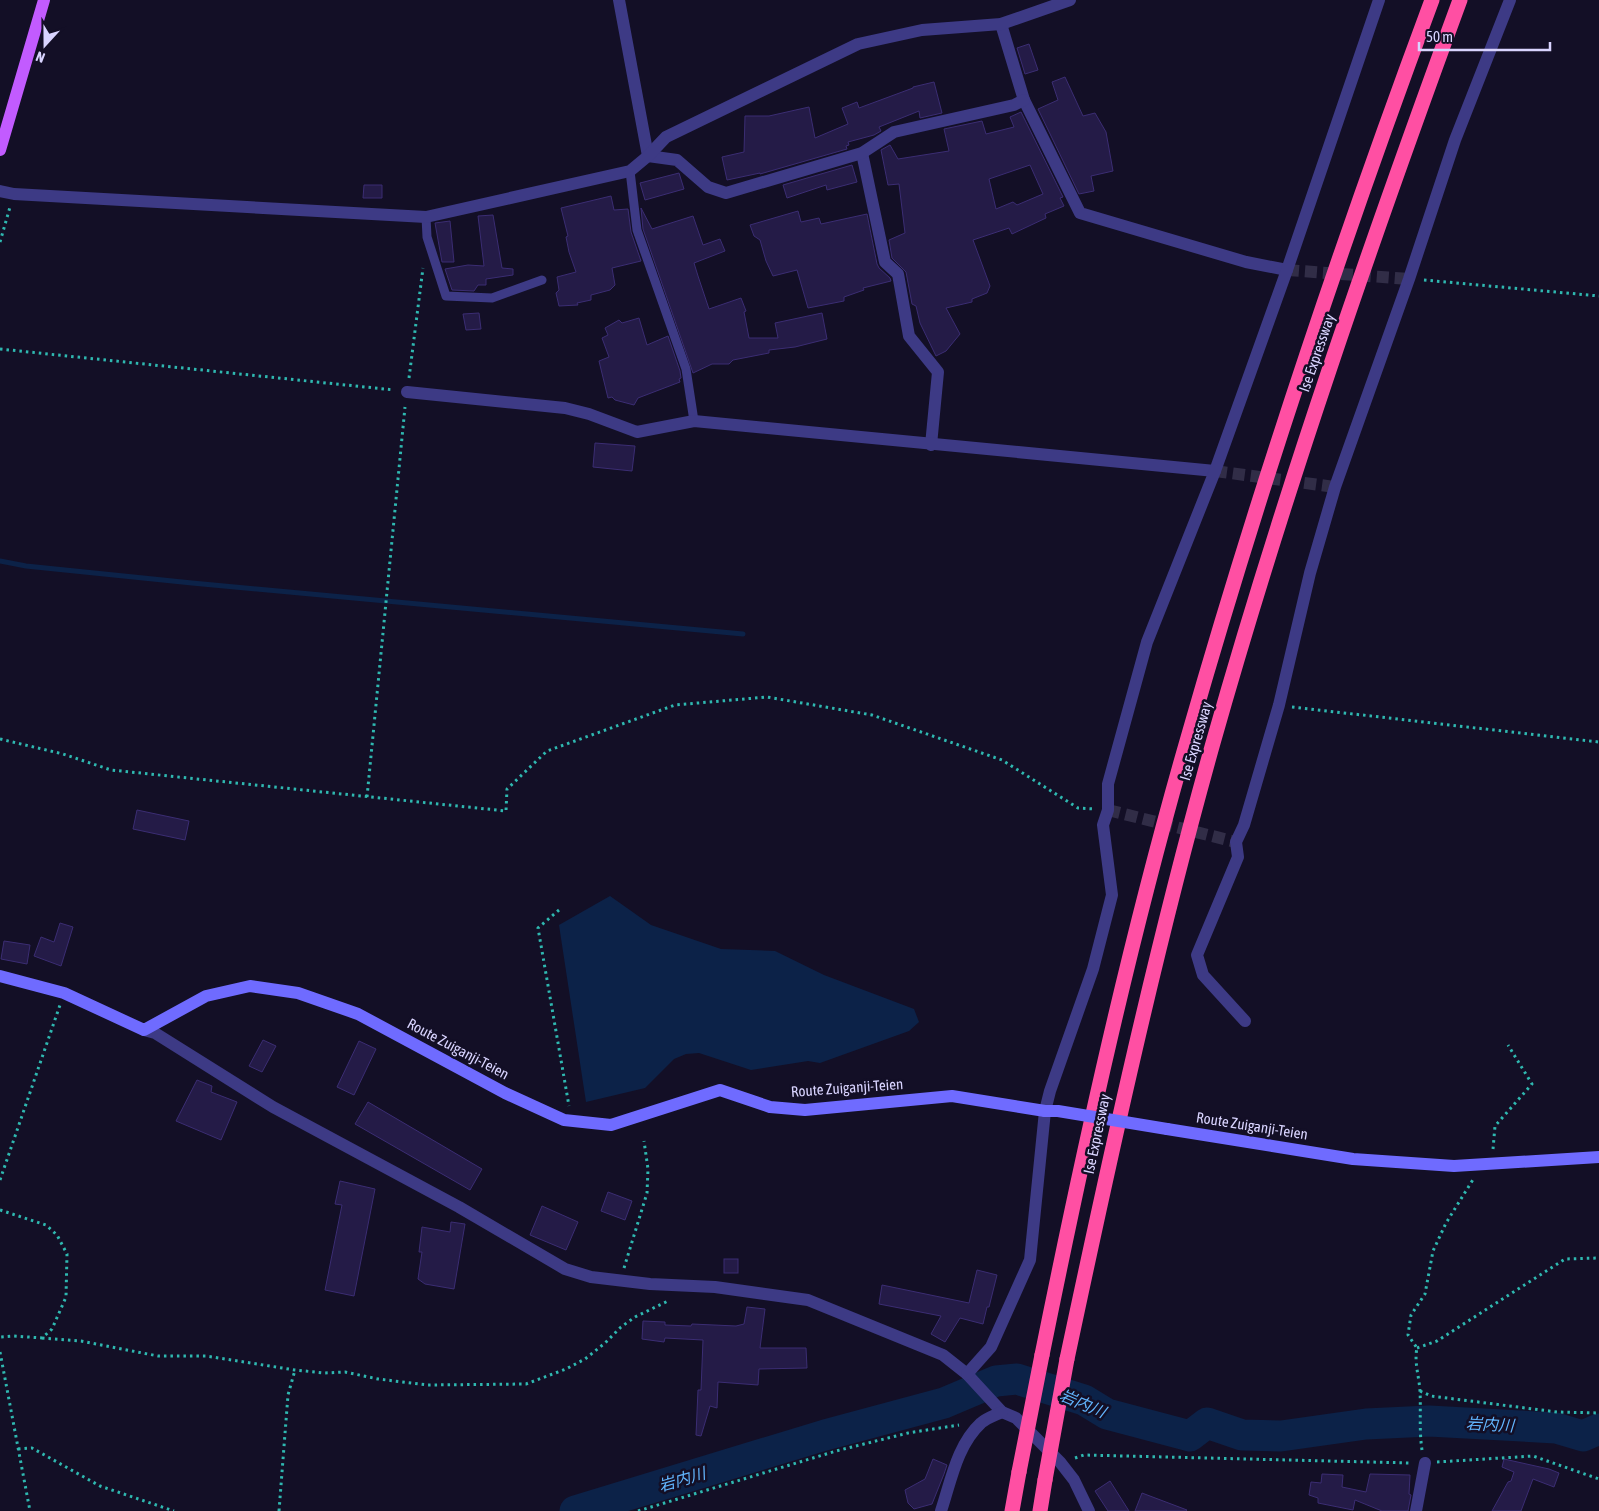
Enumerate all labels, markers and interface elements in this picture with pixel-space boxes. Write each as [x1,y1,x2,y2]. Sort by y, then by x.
north arrow [20,20,70,70]
scale bar [1419,20,1550,52]
text: 50 m [1426,28,1453,45]
text: N [34,48,47,66]
street label: Ise Expressway [1295,312,1338,394]
street label: Ise Expressway [1176,699,1215,782]
street label: Route Zuiganji-Teien [405,1015,512,1082]
street label: Route Zuiganji-Teien [790,1075,904,1100]
street label: Ise Expressway [1080,1092,1113,1175]
street label: Route Zuiganji-Teien [1195,1108,1309,1143]
water label: 岩内川 [1057,1385,1110,1421]
water label: 岩内川 [1466,1414,1516,1434]
water label: 岩内川 [656,1463,709,1494]

